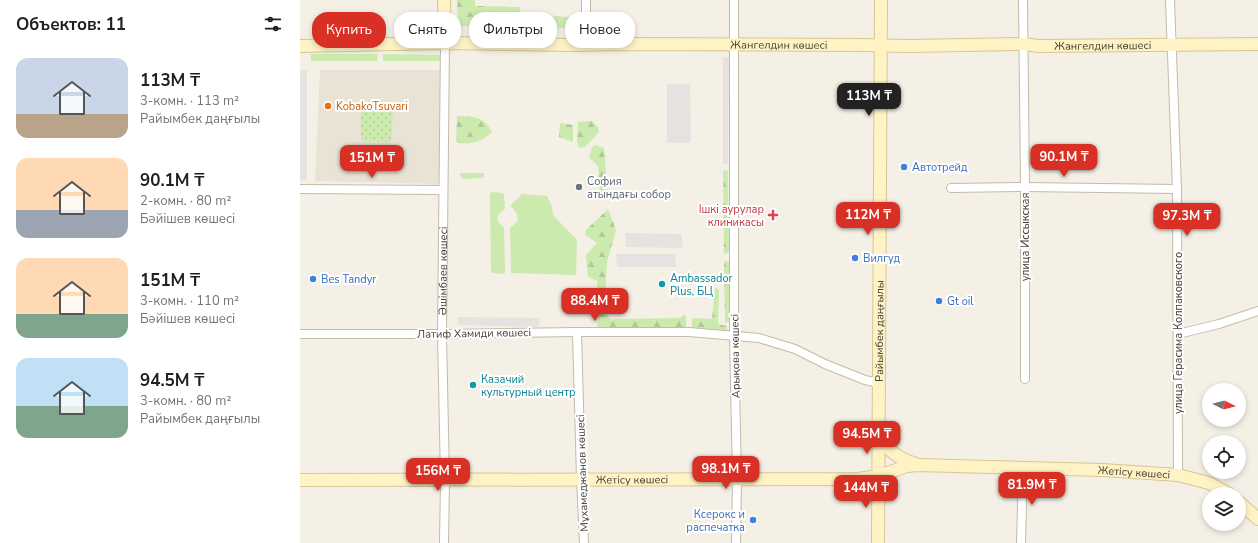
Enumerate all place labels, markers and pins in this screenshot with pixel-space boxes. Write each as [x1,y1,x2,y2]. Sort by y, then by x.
pin: 113M ₸ [836,83,902,117]
place label: KobakoTsuvari [336,99,408,114]
marker: KobakoTsuvari [323,101,333,111]
pin: 90.1M ₸ [1027,144,1101,178]
pin: 151M ₸ [339,145,405,179]
place label: Автотрейд [912,160,968,175]
marker: Автотрейд [899,162,909,172]
place label: София атындағы собор [587,174,671,202]
marker: София атындағы собор [574,182,584,192]
place label: Ішкі аурулар клиникасы [699,202,764,230]
pin: 112M ₸ [835,202,901,236]
pin: 97.3M ₸ [1150,203,1224,237]
marker: Ішкі аурулар клиникасы [767,209,779,221]
place label: Вилгуд [863,251,901,266]
marker: Вилгуд [850,253,860,263]
place label: Ambassador Plus, БЦ [670,271,733,299]
place label: Bes Tandyr [321,272,376,287]
marker: Bes Tandyr [308,274,318,284]
marker: Ambassador Plus, БЦ [657,279,667,289]
pin: 88.4M ₸ [558,288,632,322]
place label: Gt oil [947,294,974,309]
marker: Gt oil [934,296,944,306]
place label: Казачий культурный центр [481,372,575,400]
marker: Казачий культурный центр [468,380,478,390]
pin: 94.5M ₸ [830,421,904,455]
pin: 98.1M ₸ [689,456,763,490]
pin: 156M ₸ [405,458,471,492]
pin: 81.9M ₸ [995,472,1069,506]
pin: 144M ₸ [833,475,899,509]
place label: Ксерокс и распечатка [686,507,745,535]
marker: Ксерокс и распечатка [748,515,758,525]

